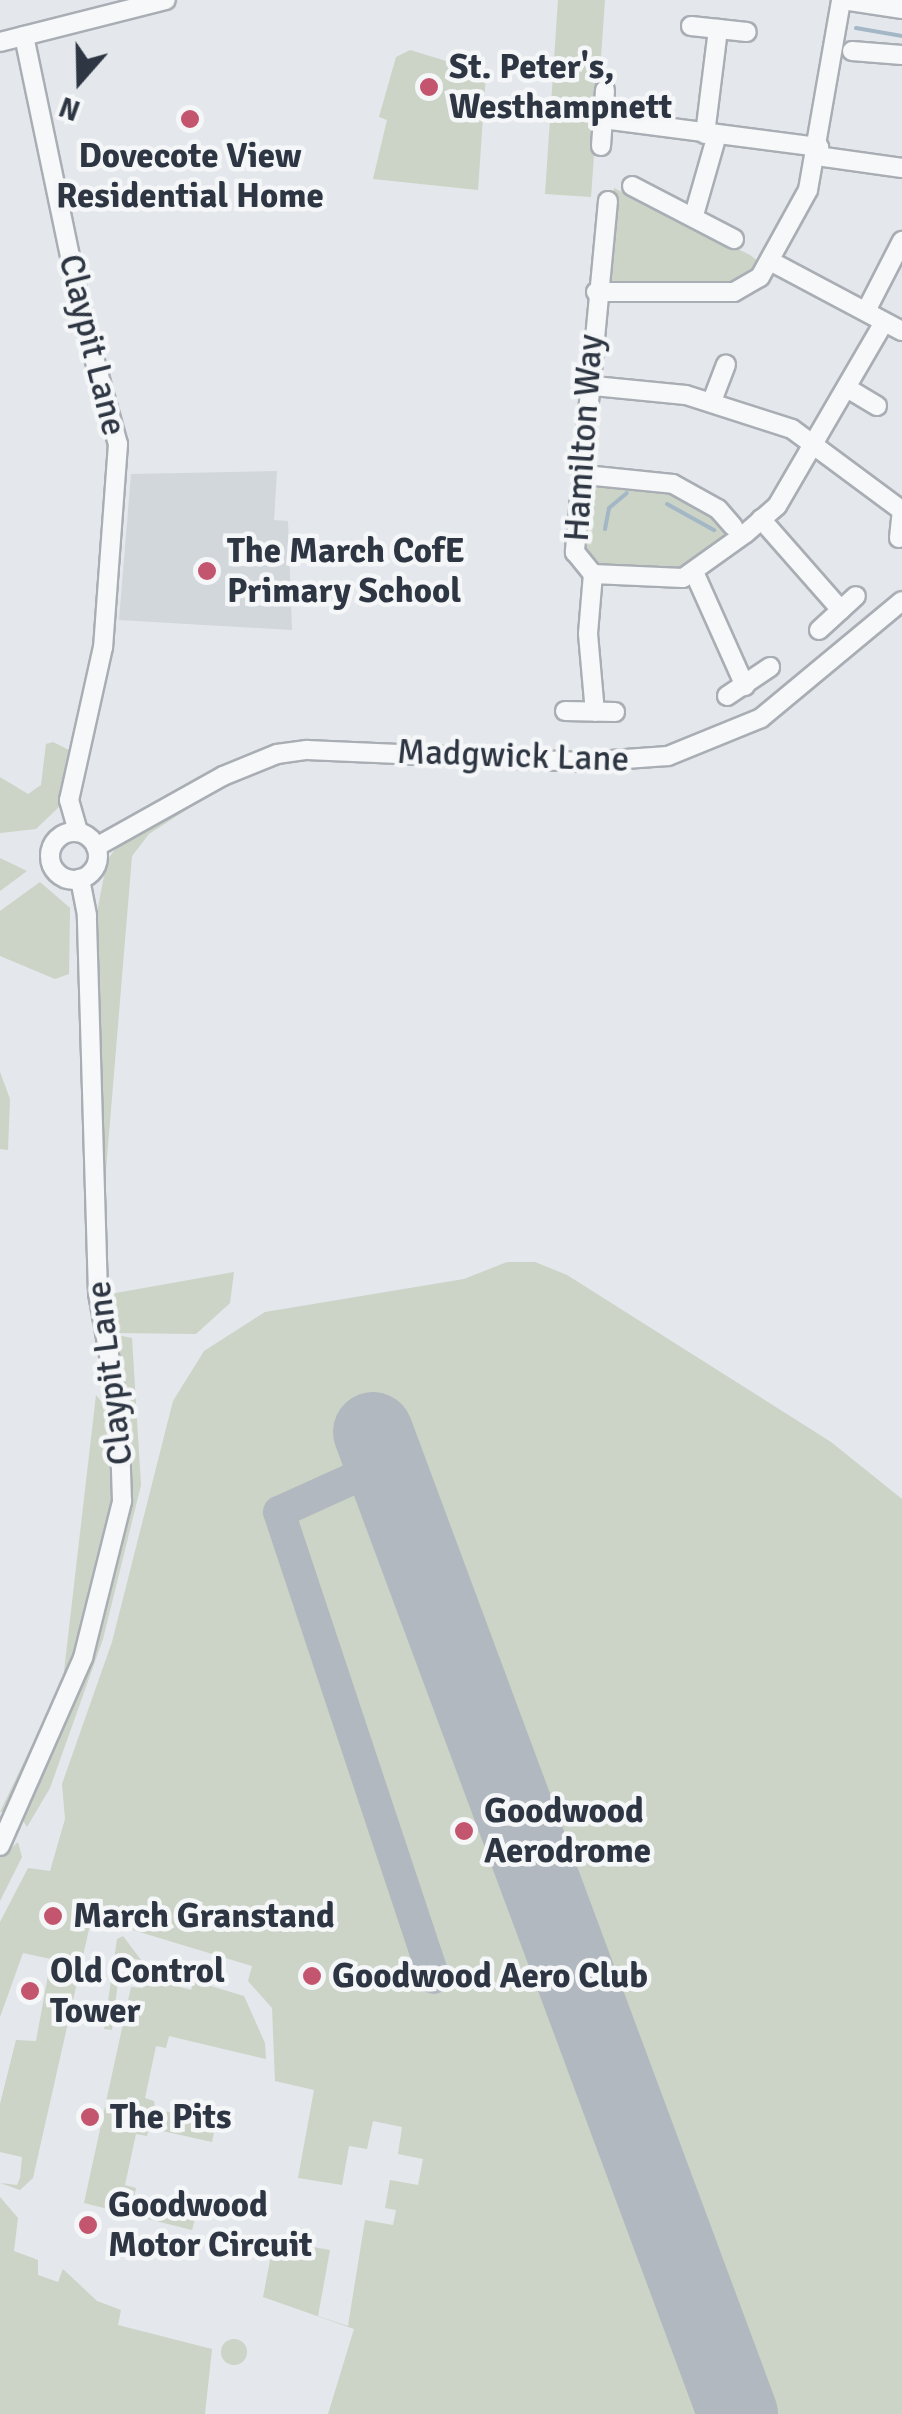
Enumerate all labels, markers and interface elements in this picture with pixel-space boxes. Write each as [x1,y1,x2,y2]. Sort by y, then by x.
north arrow [30,30,130,130]
place label: St. Peter's, Westhampnett [449,46,672,128]
marker: St. Peter's, Westhampnett [418,76,440,98]
text: N [55,89,85,128]
marker: Dovecote View Residential Home [179,108,201,130]
place label: Dovecote View Residential Home [56,135,324,217]
street label: Claypit Lane [49,250,135,440]
street label: Hamilton Way [556,333,612,543]
place label: The March CofE Primary School [227,530,465,612]
marker: The March CofE Primary School [196,560,218,582]
street label: Madgwick Lane [396,731,630,781]
street label: Claypit Lane [78,1279,142,1467]
place label: Goodwood Aerodrome [484,1790,651,1872]
marker: Goodwood Aerodrome [453,1820,475,1842]
place label: March Granstand [73,1895,335,1937]
marker: March Granstand [42,1905,64,1927]
place label: Old Control Tower [50,1950,225,2032]
place label: Goodwood Aero Club [332,1955,648,1997]
marker: Goodwood Aero Club [301,1965,323,1987]
marker: Old Control Tower [19,1980,41,2002]
place label: The Pits [110,2096,231,2138]
marker: The Pits [79,2106,101,2128]
place label: Goodwood Motor Circuit [108,2184,312,2266]
marker: Goodwood Motor Circuit [77,2214,99,2236]

